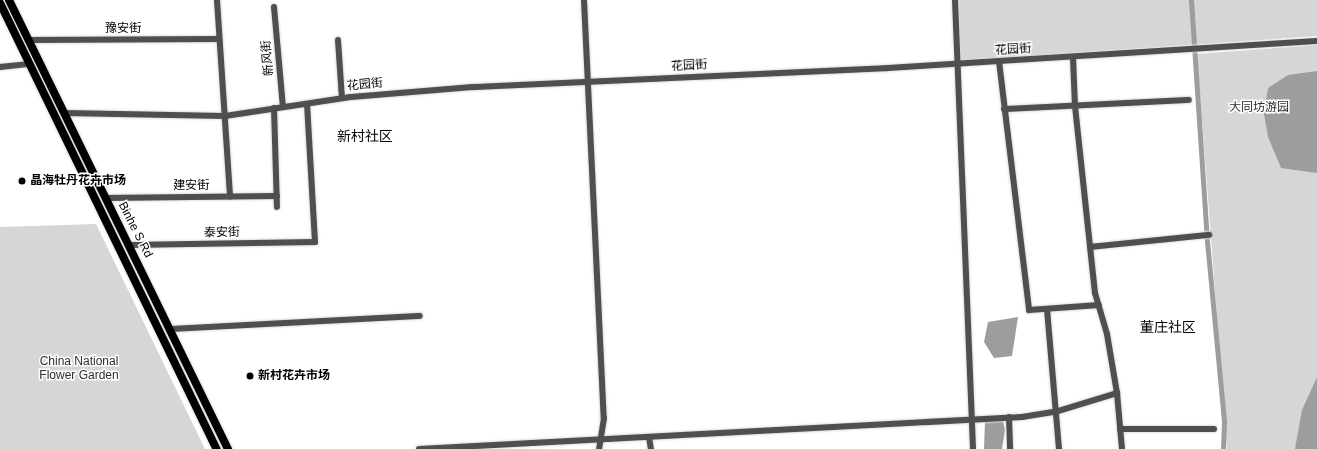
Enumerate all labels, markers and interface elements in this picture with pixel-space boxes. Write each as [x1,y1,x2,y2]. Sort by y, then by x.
street label: 豫安街 [105,22,141,36]
street label: 新风街 [259,39,277,77]
street label: 花园街 [995,42,1031,58]
street label: 花园街 [671,58,707,74]
street label: 花园街 [346,76,384,94]
park label: 大同坊游园 [1229,101,1289,115]
district label: 新村社区 [337,128,393,144]
place label: 晶海牡丹花卉市场 [30,174,126,188]
marker: 晶海牡丹花卉市场 [17,176,27,186]
street label: 建安街 [173,179,209,193]
street label: Binhe S Rd [115,200,155,260]
street label: 泰安街 [204,225,240,241]
district label: 董庄社区 [1140,319,1196,335]
park label: China National Flower Garden [39,355,119,383]
place label: 新村花卉市场 [258,369,330,383]
marker: 新村花卉市场 [245,371,255,381]

